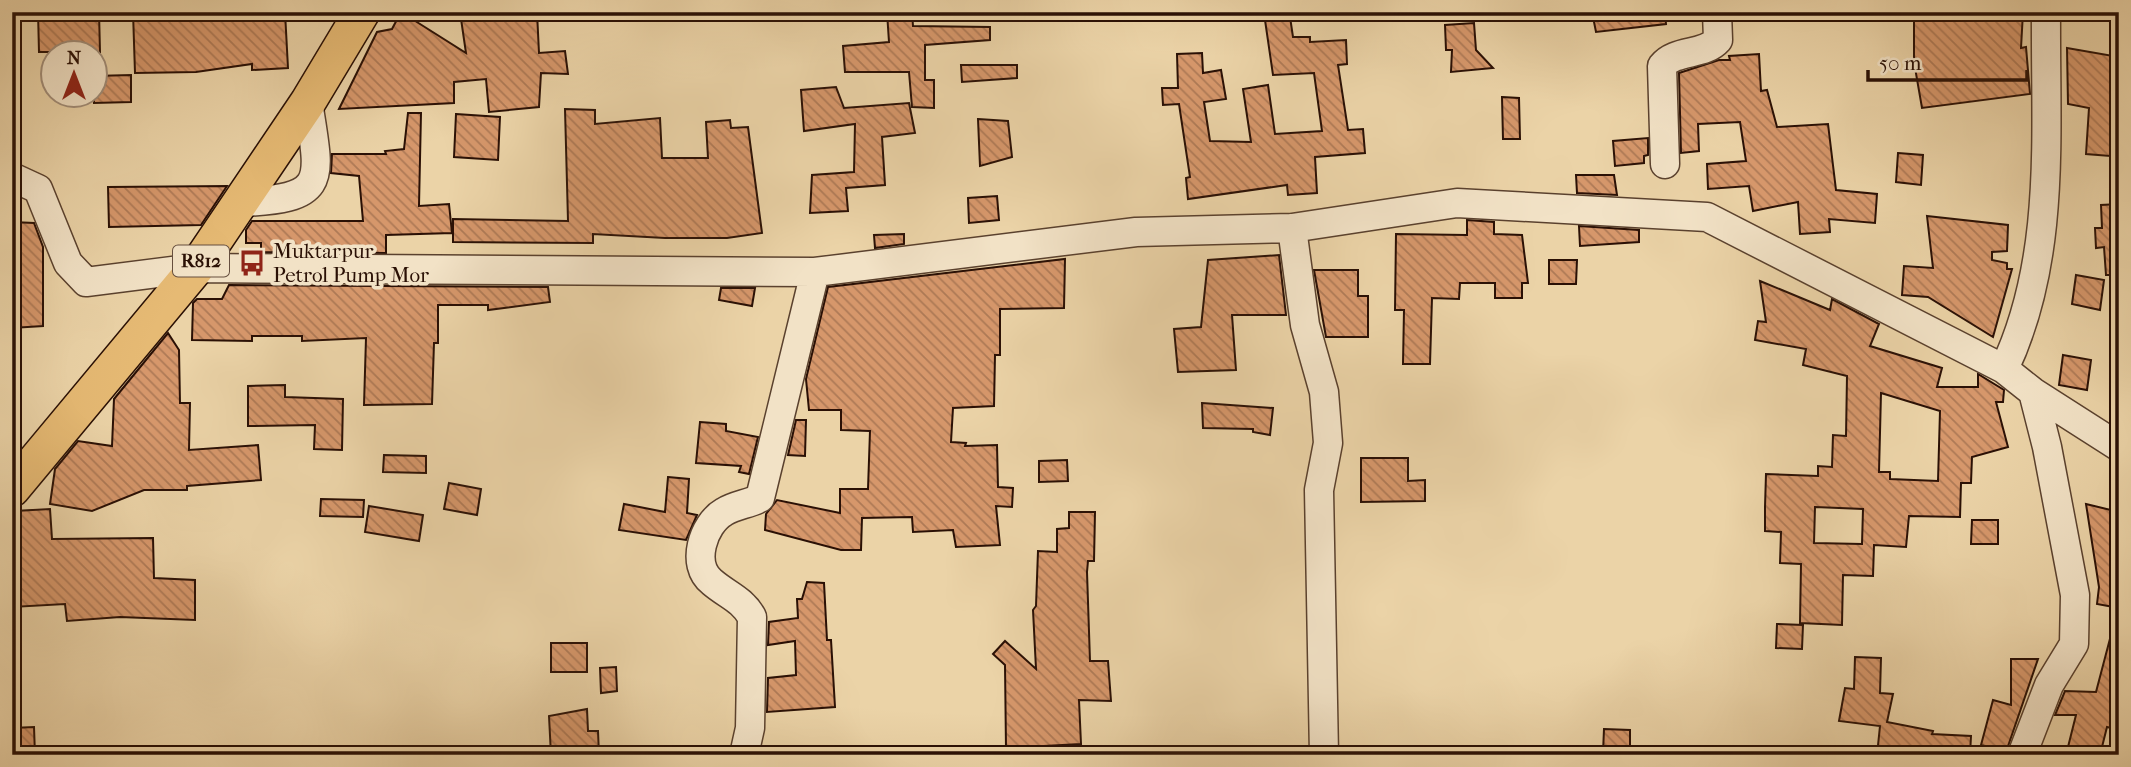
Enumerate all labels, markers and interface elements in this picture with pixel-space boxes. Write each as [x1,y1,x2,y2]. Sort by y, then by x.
north arrow [38,38,108,108]
scale bar [1868,38,2028,82]
text: N [67,47,82,69]
text: 50 m [1879,51,1922,75]
place label: Muktarpur Petrol Pump Mor [273,239,429,287]
road number: R812 [173,246,229,276]
bus stop icon: Muktarpur Petrol Pump Mor [237,248,267,278]

